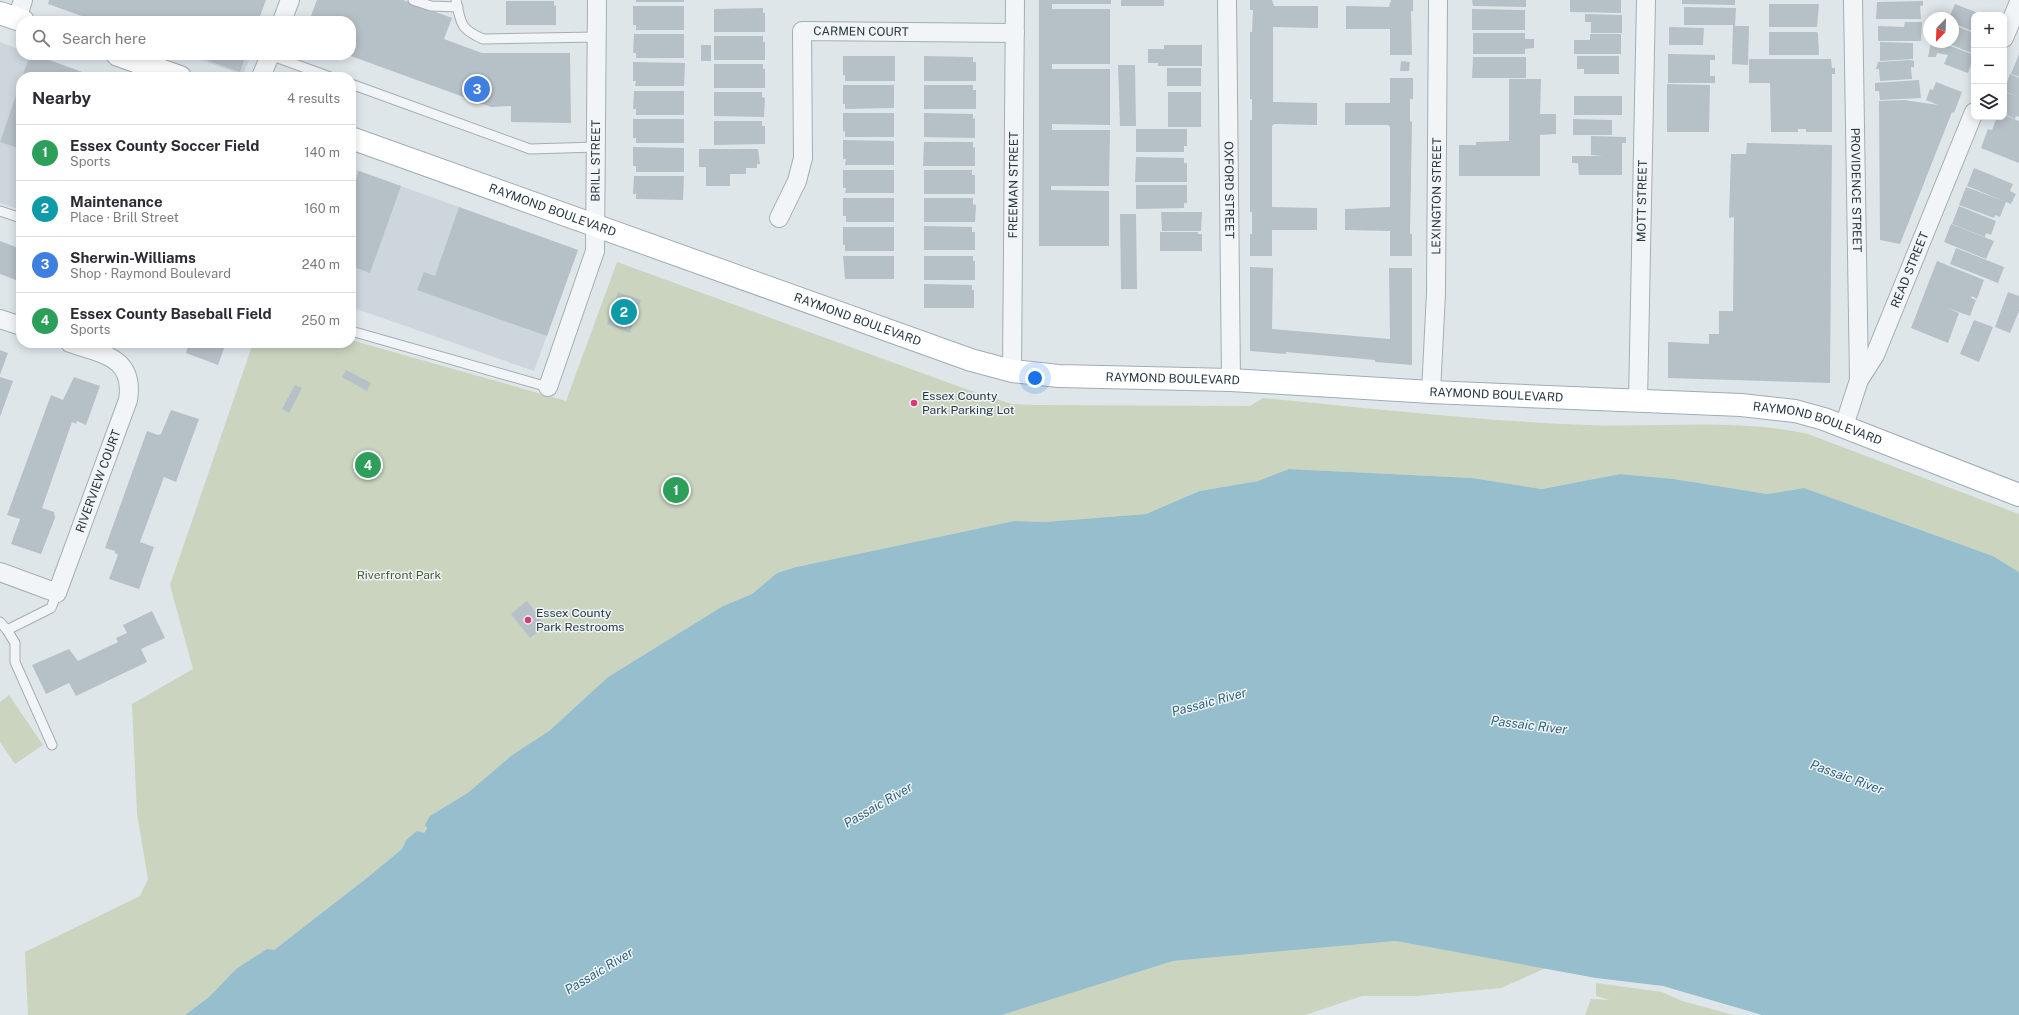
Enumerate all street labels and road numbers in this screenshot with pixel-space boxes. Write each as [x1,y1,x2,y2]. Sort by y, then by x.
street label: CARMEN COURT [813,24,909,39]
street label: BRILL STREET [588,120,603,202]
street label: PROVIDENCE STREET [1848,128,1864,252]
street label: FREEMAN STREET [1006,131,1021,239]
street label: LEXINGTON STREET [1429,138,1444,255]
street label: OXFORD STREET [1221,141,1237,239]
street label: MOTT STREET [1634,160,1650,242]
street label: RAYMOND BOULEVARD [487,181,618,239]
street label: READ STREET [1888,230,1931,310]
street label: RAYMOND BOULEVARD [792,290,923,349]
street label: RAYMOND BOULEVARD [1106,370,1240,388]
street label: RAYMOND BOULEVARD [1429,385,1564,405]
street label: RAYMOND BOULEVARD [1752,399,1884,448]
street label: RIVERVIEW COURT [73,428,124,535]

